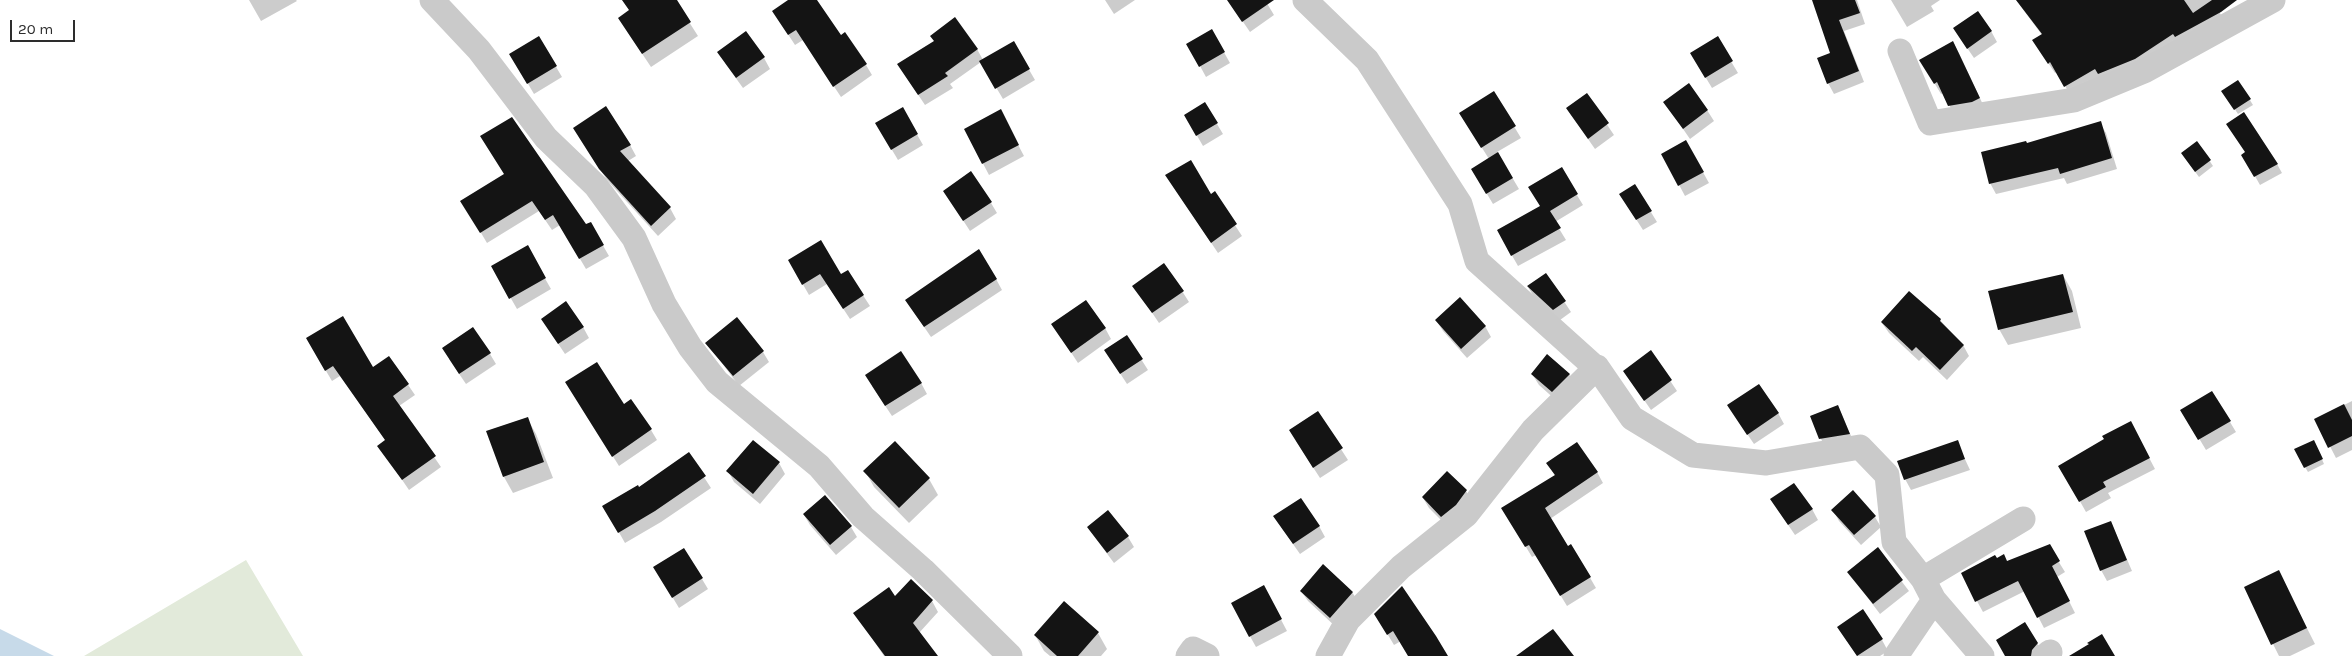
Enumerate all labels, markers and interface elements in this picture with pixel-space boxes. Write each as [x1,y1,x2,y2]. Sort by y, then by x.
scale bar [12,10,78,42]
text: 20 m [18,20,53,38]

